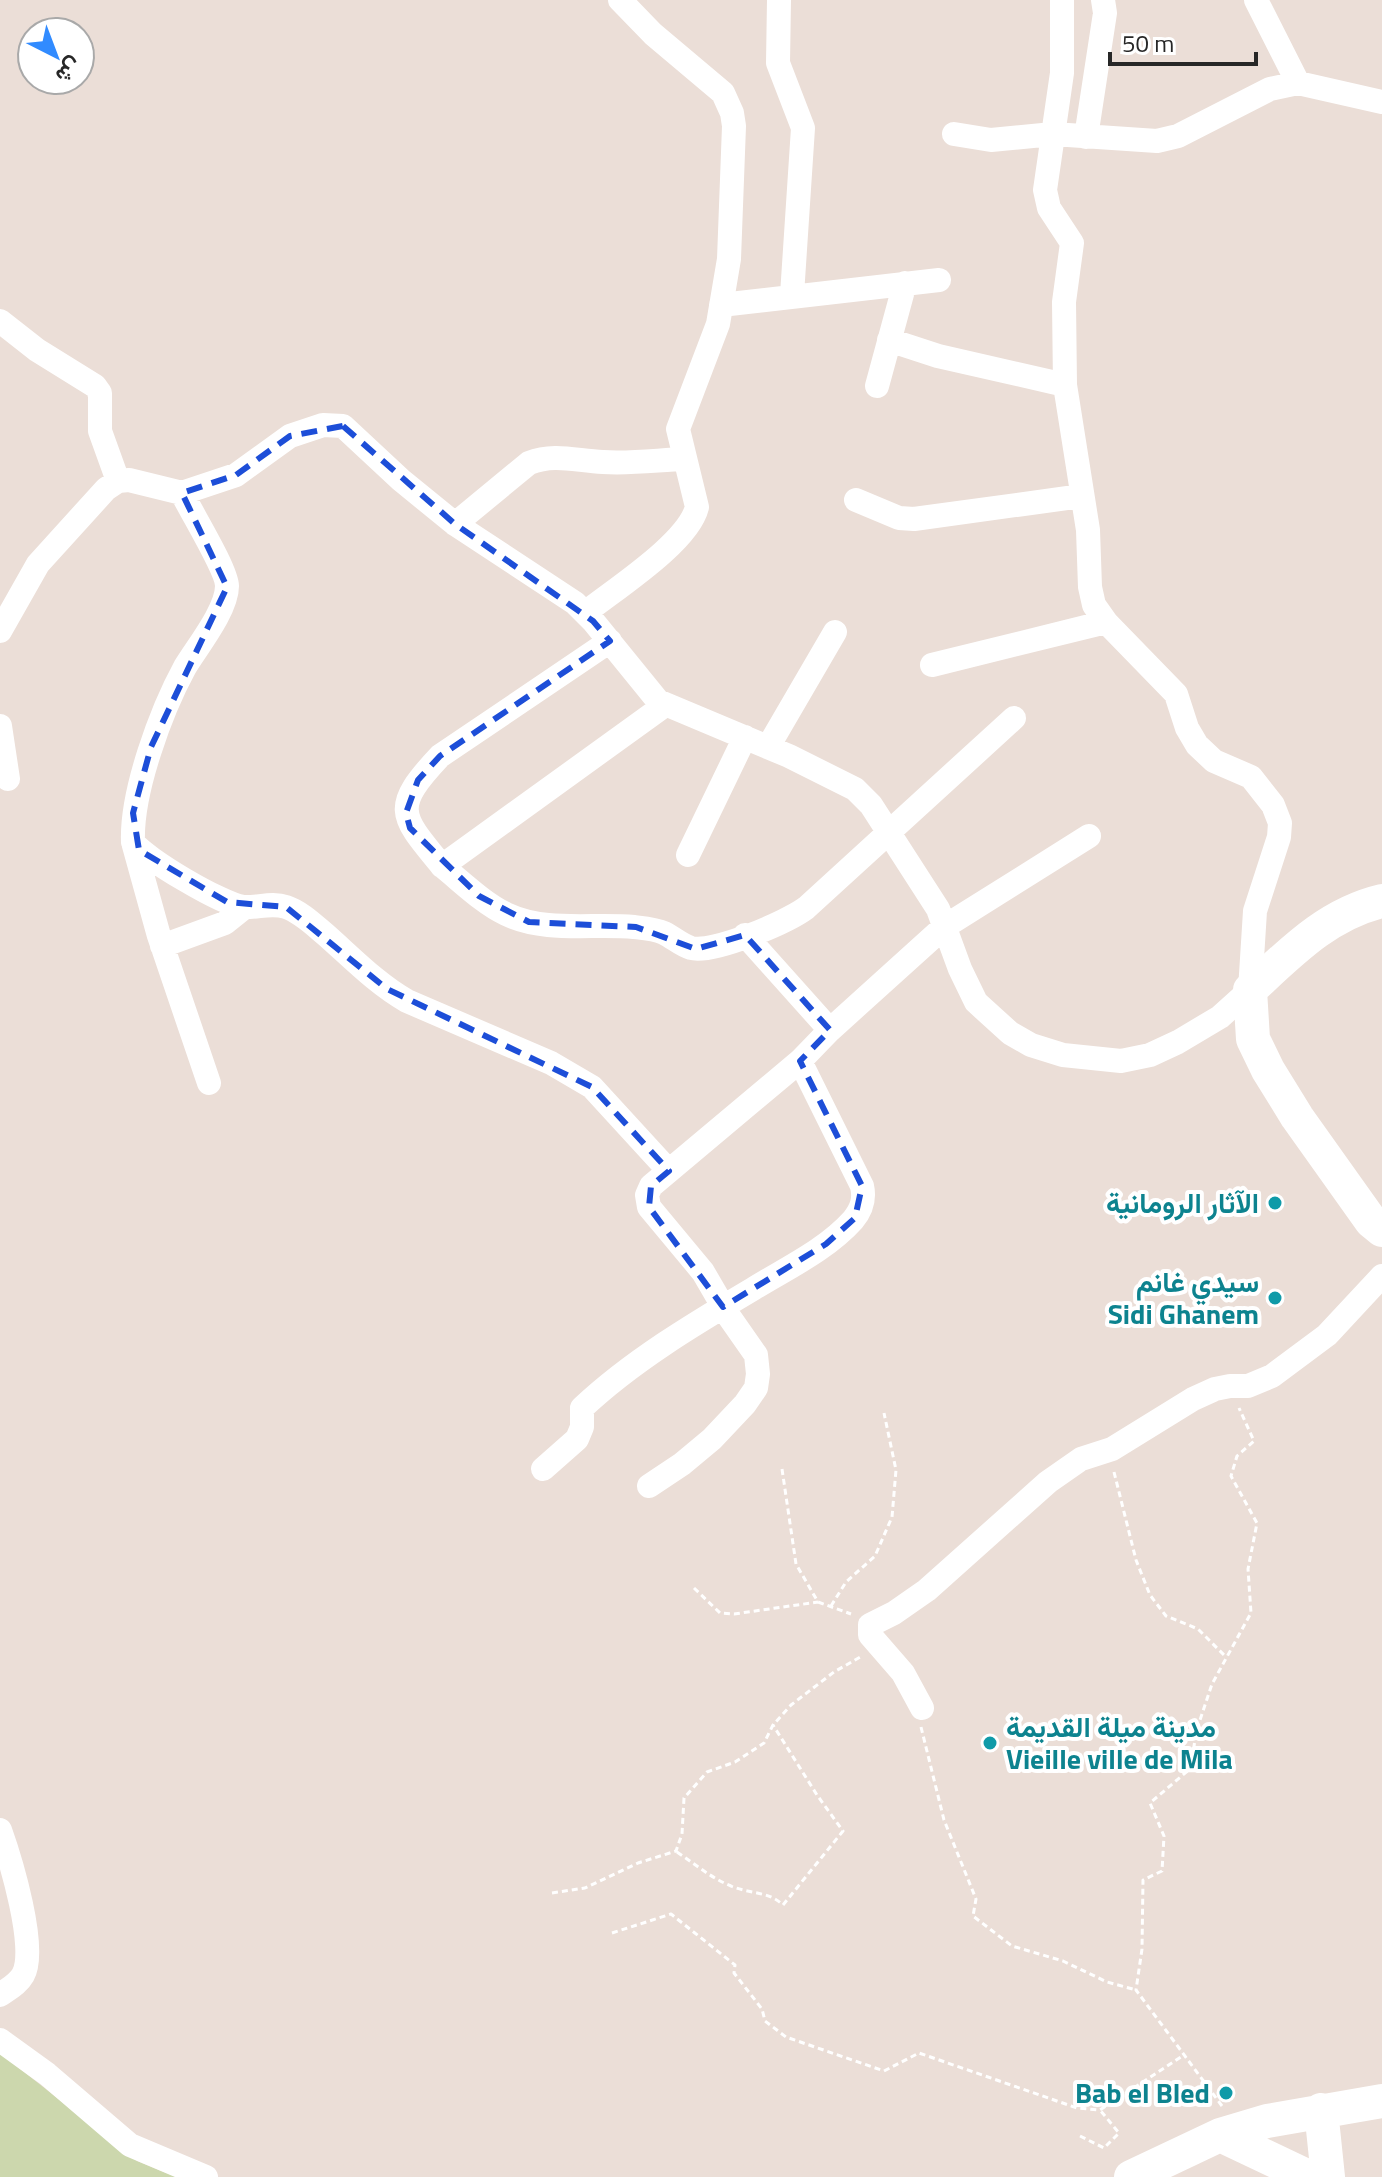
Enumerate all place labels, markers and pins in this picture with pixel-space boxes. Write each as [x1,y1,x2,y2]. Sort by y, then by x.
place label: الآثار الرومانية [1106,1181,1259,1224]
marker: الآثار الرومانية [1266,1194,1284,1212]
place label: سيدي غانم Sidi Ghanem [1108,1260,1259,1335]
marker: سيدي غانم Sidi Ghanem [1266,1289,1284,1307]
place label: مدينة ميلة القديمة Vieille ville de Mila [1006,1705,1233,1780]
marker: مدينة ميلة القديمة Vieille ville de Mila [981,1734,999,1752]
place label: Bab el Bled [1075,2071,1210,2114]
marker: Bab el Bled [1217,2084,1235,2102]

